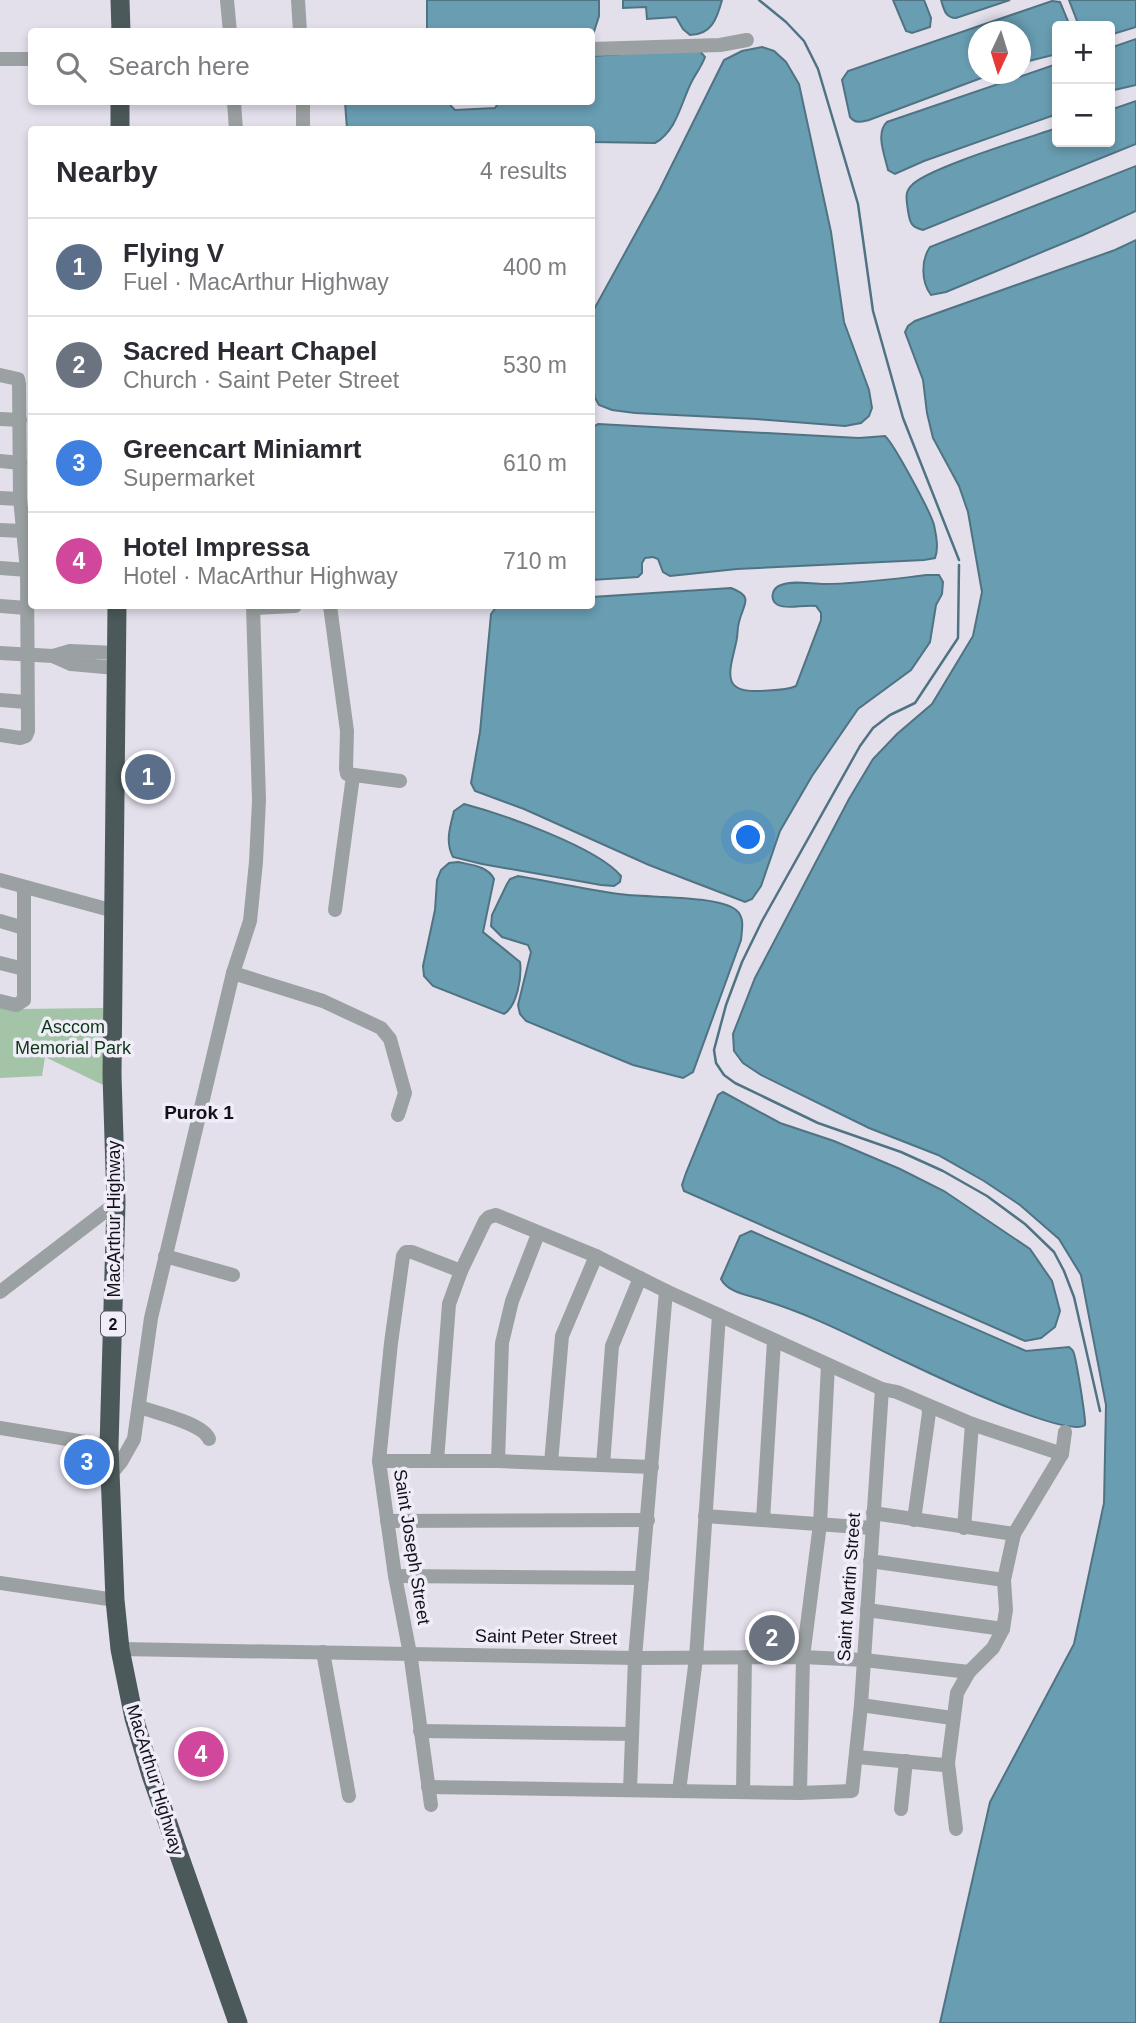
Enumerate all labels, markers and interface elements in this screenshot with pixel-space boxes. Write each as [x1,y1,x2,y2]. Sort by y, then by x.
north arrow [968,21,1031,84]
map controls [1052,21,1115,147]
button: + [1052,21,1115,84]
search box [28,28,595,105]
icon: search [52,48,90,86]
text: Search here [108,51,250,81]
button: − [1052,84,1115,147]
text: Nearby [56,155,158,188]
text: 4 results [480,158,567,184]
text: Flying V [123,238,224,268]
text: 1 [73,254,85,280]
text: 400 m [503,254,567,280]
text: Fuel · MacArthur Highway [123,269,389,295]
text: Sacred Heart Chapel [123,336,377,366]
text: 2 [73,352,85,378]
text: 530 m [503,352,567,378]
text: Church · Saint Peter Street [123,367,399,393]
text: Greencart Miniamrt [123,434,361,464]
text: 3 [73,450,85,476]
text: 610 m [503,450,567,476]
text: Supermarket [123,465,255,491]
text: Hotel Impressa [123,532,309,562]
text: 4 [73,548,85,574]
text: 710 m [503,548,567,574]
text: Hotel · MacArthur Highway [123,563,398,589]
pin: 1 [125,751,171,803]
your location [731,820,765,854]
park label: Asccom Memorial Park [15,1017,132,1058]
district label: Purok 1 [164,1102,234,1123]
street label: MacArthur Highway [104,1140,124,1298]
road number: 2 [101,1312,125,1336]
pin: 3 [64,1436,110,1488]
street label: Saint Joseph Street [390,1468,434,1626]
street label: Saint Martin Street [834,1512,864,1662]
pin: 2 [749,1612,795,1664]
street label: Saint Peter Street [475,1626,617,1648]
street label: MacArthur Highway [122,1702,188,1858]
pin: 4 [178,1728,224,1780]

